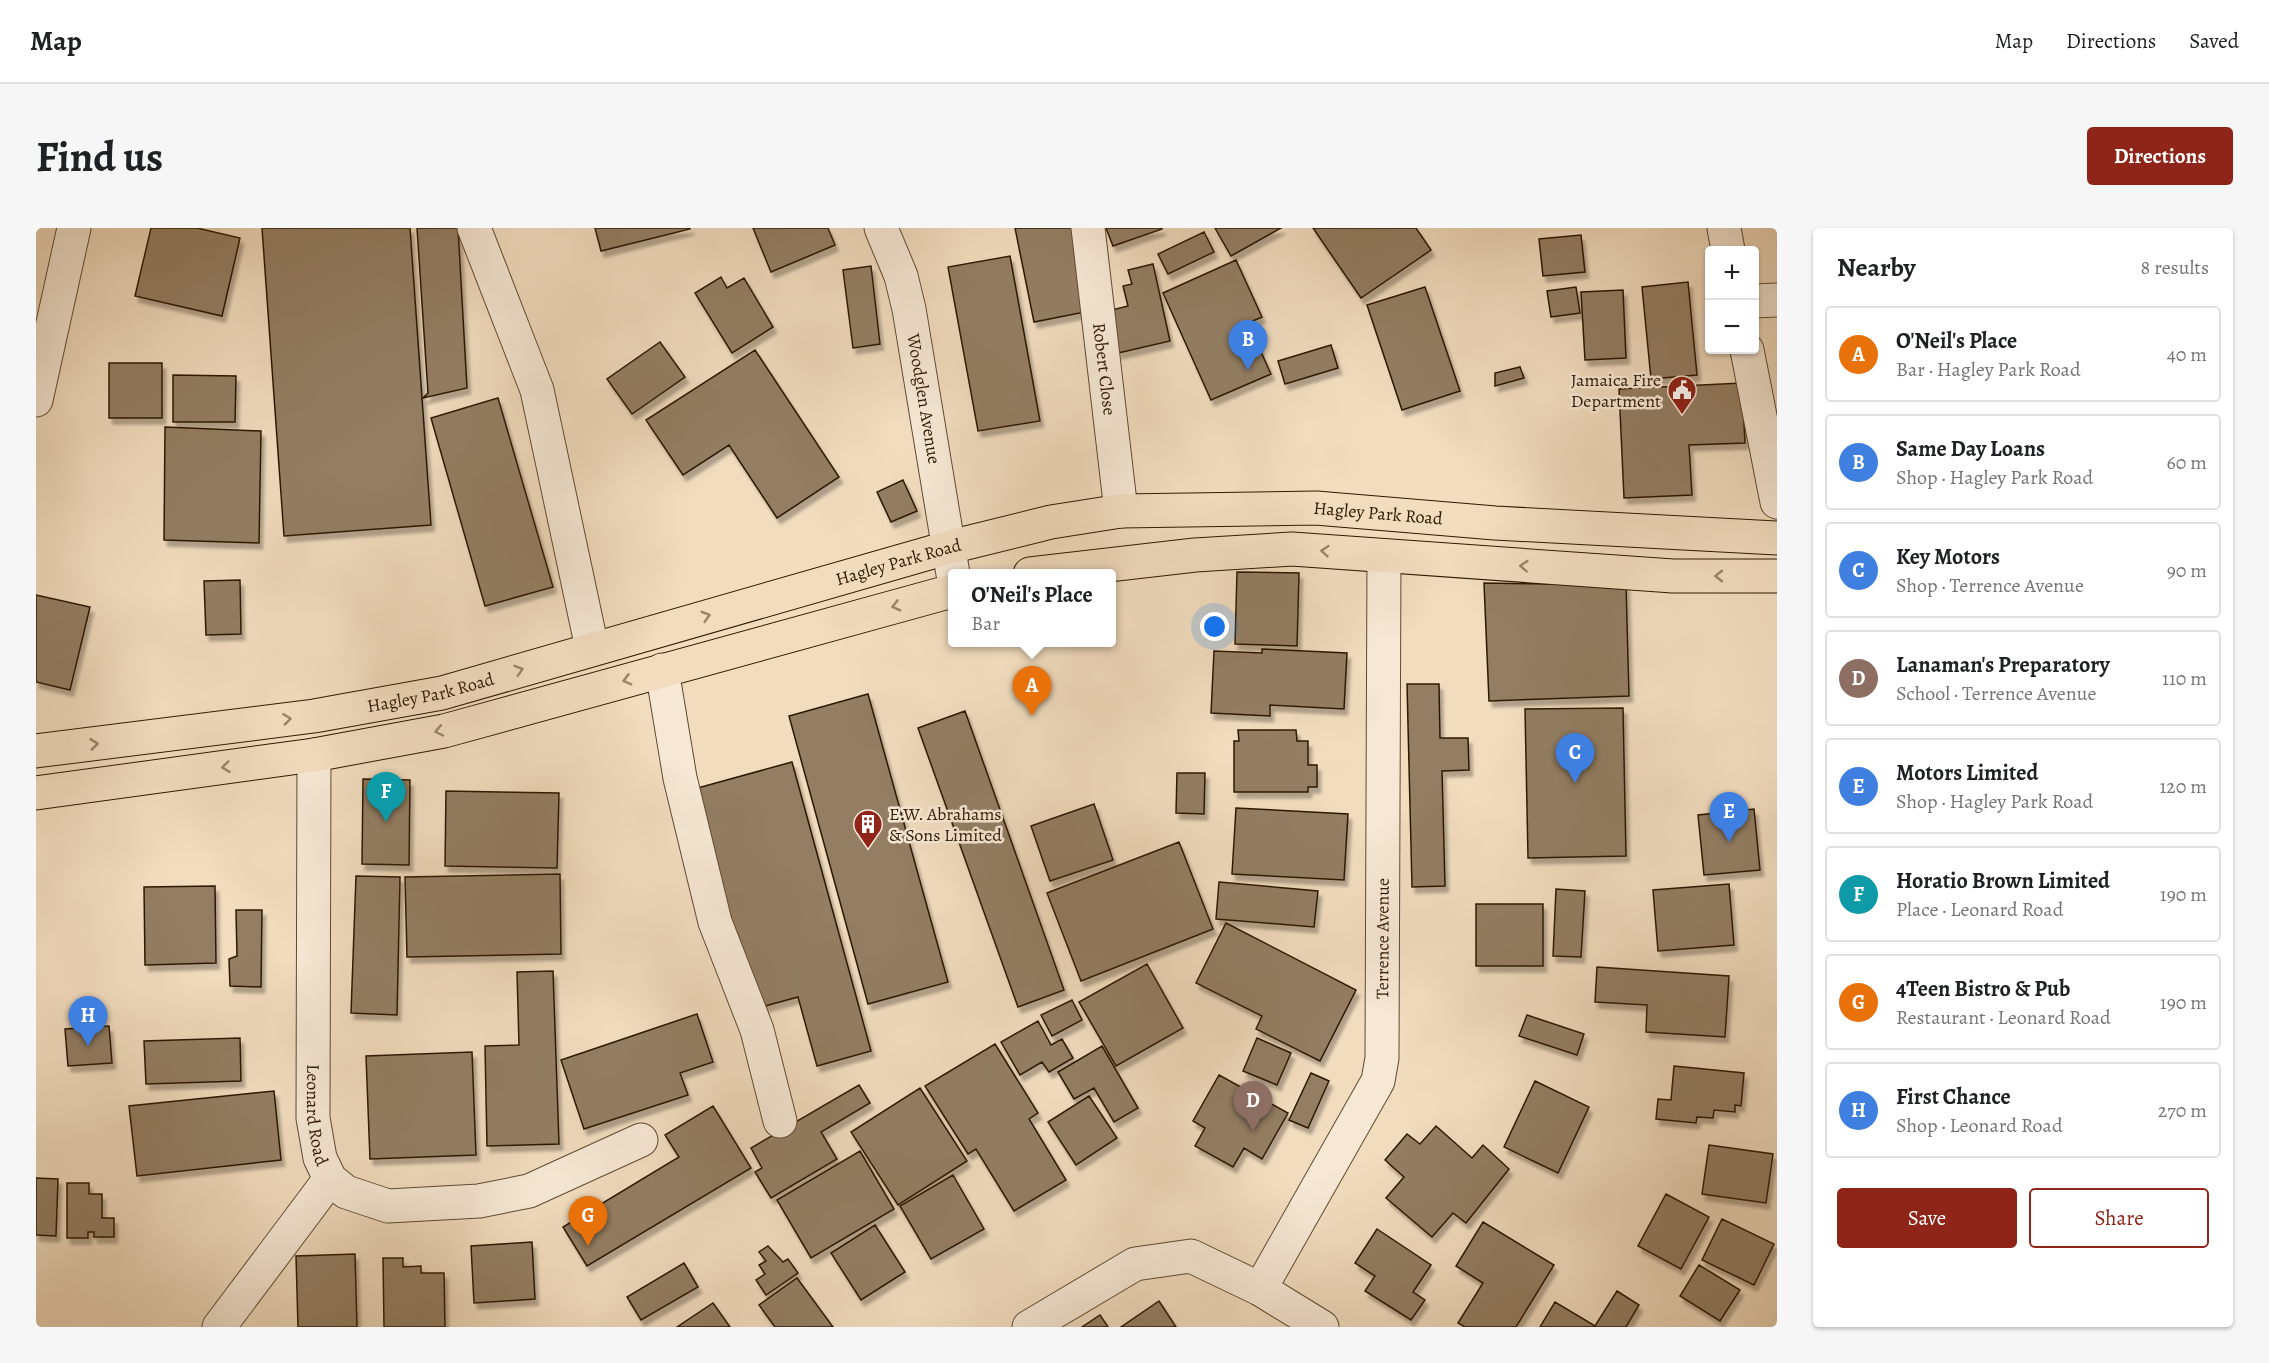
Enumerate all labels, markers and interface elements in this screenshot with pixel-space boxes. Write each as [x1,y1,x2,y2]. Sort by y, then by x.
text: Map [30,22,82,60]
text: Map [1995,27,2033,55]
text: Directions [2066,27,2156,55]
text: Saved [2189,27,2239,55]
button: Directions [2087,127,2233,185]
text: Find us [36,128,163,185]
map controls [1705,246,1759,354]
button: + [1705,246,1759,300]
text: Nearby [1837,250,1916,285]
text: 8 results [2141,254,2209,281]
button: − [1705,300,1759,354]
pin: B [1228,320,1268,370]
street label: Robert Close [1087,321,1122,417]
text: O'Neil's Place [1896,326,2017,356]
street label: Woodglen Avenue [901,331,947,466]
text: A [1852,341,1865,368]
text: 40 m [2167,341,2207,368]
text: Bar · Hagley Park Road [1896,356,2081,383]
place label: Jamaica Fire Department [1571,368,1661,413]
public building icon: Jamaica Fire Department [1666,374,1698,416]
text: Same Day Loans [1896,434,2045,464]
text: B [1852,449,1865,476]
text: 60 m [2167,449,2207,476]
text: Shop · Hagley Park Road [1896,464,2093,491]
street label: Hagley Park Road [1312,496,1444,531]
street label: Hagley Park Road [833,533,964,591]
text: Key Motors [1896,542,2000,572]
one-way arrow [1321,545,1330,558]
text: C [1852,557,1865,584]
text: 90 m [2167,557,2207,584]
one-way arrow [1519,560,1528,573]
popup [948,569,1116,647]
one-way arrow [1714,570,1723,582]
text: Shop · Terrence Avenue [1896,572,2084,599]
text: O'Neil's Place [971,580,1093,610]
one-way arrow [891,599,901,612]
text: Bar [971,610,1000,637]
one-way arrow [700,611,711,623]
your location [1200,612,1229,641]
text: Lanaman's Preparatory [1896,650,2110,680]
one-way arrow [513,665,524,677]
text: D [1852,665,1865,692]
text: 110 m [2162,665,2207,692]
pin: A [1012,666,1052,716]
street label: Hagley Park Road [365,667,497,718]
one-way arrow [622,673,633,685]
text: School · Terrence Avenue [1896,680,2096,707]
one-way arrow [283,714,292,726]
one-way arrow [434,724,444,737]
pin: C [1556,734,1594,783]
one-way arrow [89,738,99,751]
text: Motors Limited [1896,758,2038,788]
one-way arrow [221,760,230,772]
pin: F [366,772,406,822]
text: E [1853,773,1864,800]
text: 120 m [2159,773,2207,800]
text: Shop · Hagley Park Road [1896,788,2093,815]
pin: E [1710,792,1748,842]
place label: E.W. Abrahams & Sons Limited [889,802,1002,847]
building icon: E.W. Abrahams & Sons Limited [852,808,884,850]
text: Horatio Brown Limited [1896,866,2110,896]
street label: Terrence Avenue [1370,878,1395,999]
text: F [1853,881,1864,908]
text: 190 m [2160,881,2207,908]
text: Place · Leonard Road [1896,896,2063,923]
text: 4Teen Bistro & Pub [1896,974,2070,1004]
text: G [1852,989,1865,1016]
text: 190 m [2160,989,2207,1016]
pin: H [68,996,108,1046]
text: Restaurant · Leonard Road [1896,1004,2111,1031]
street label: Leonard Road [301,1064,334,1170]
pin: D [1234,1082,1272,1131]
text: First Chance [1896,1082,2011,1112]
text: H [1851,1097,1866,1124]
text: 270 m [2158,1097,2207,1124]
text: Shop · Leonard Road [1896,1112,2063,1139]
button: Save [1837,1188,2017,1248]
button: Share [2029,1188,2209,1248]
pin: G [568,1196,608,1246]

